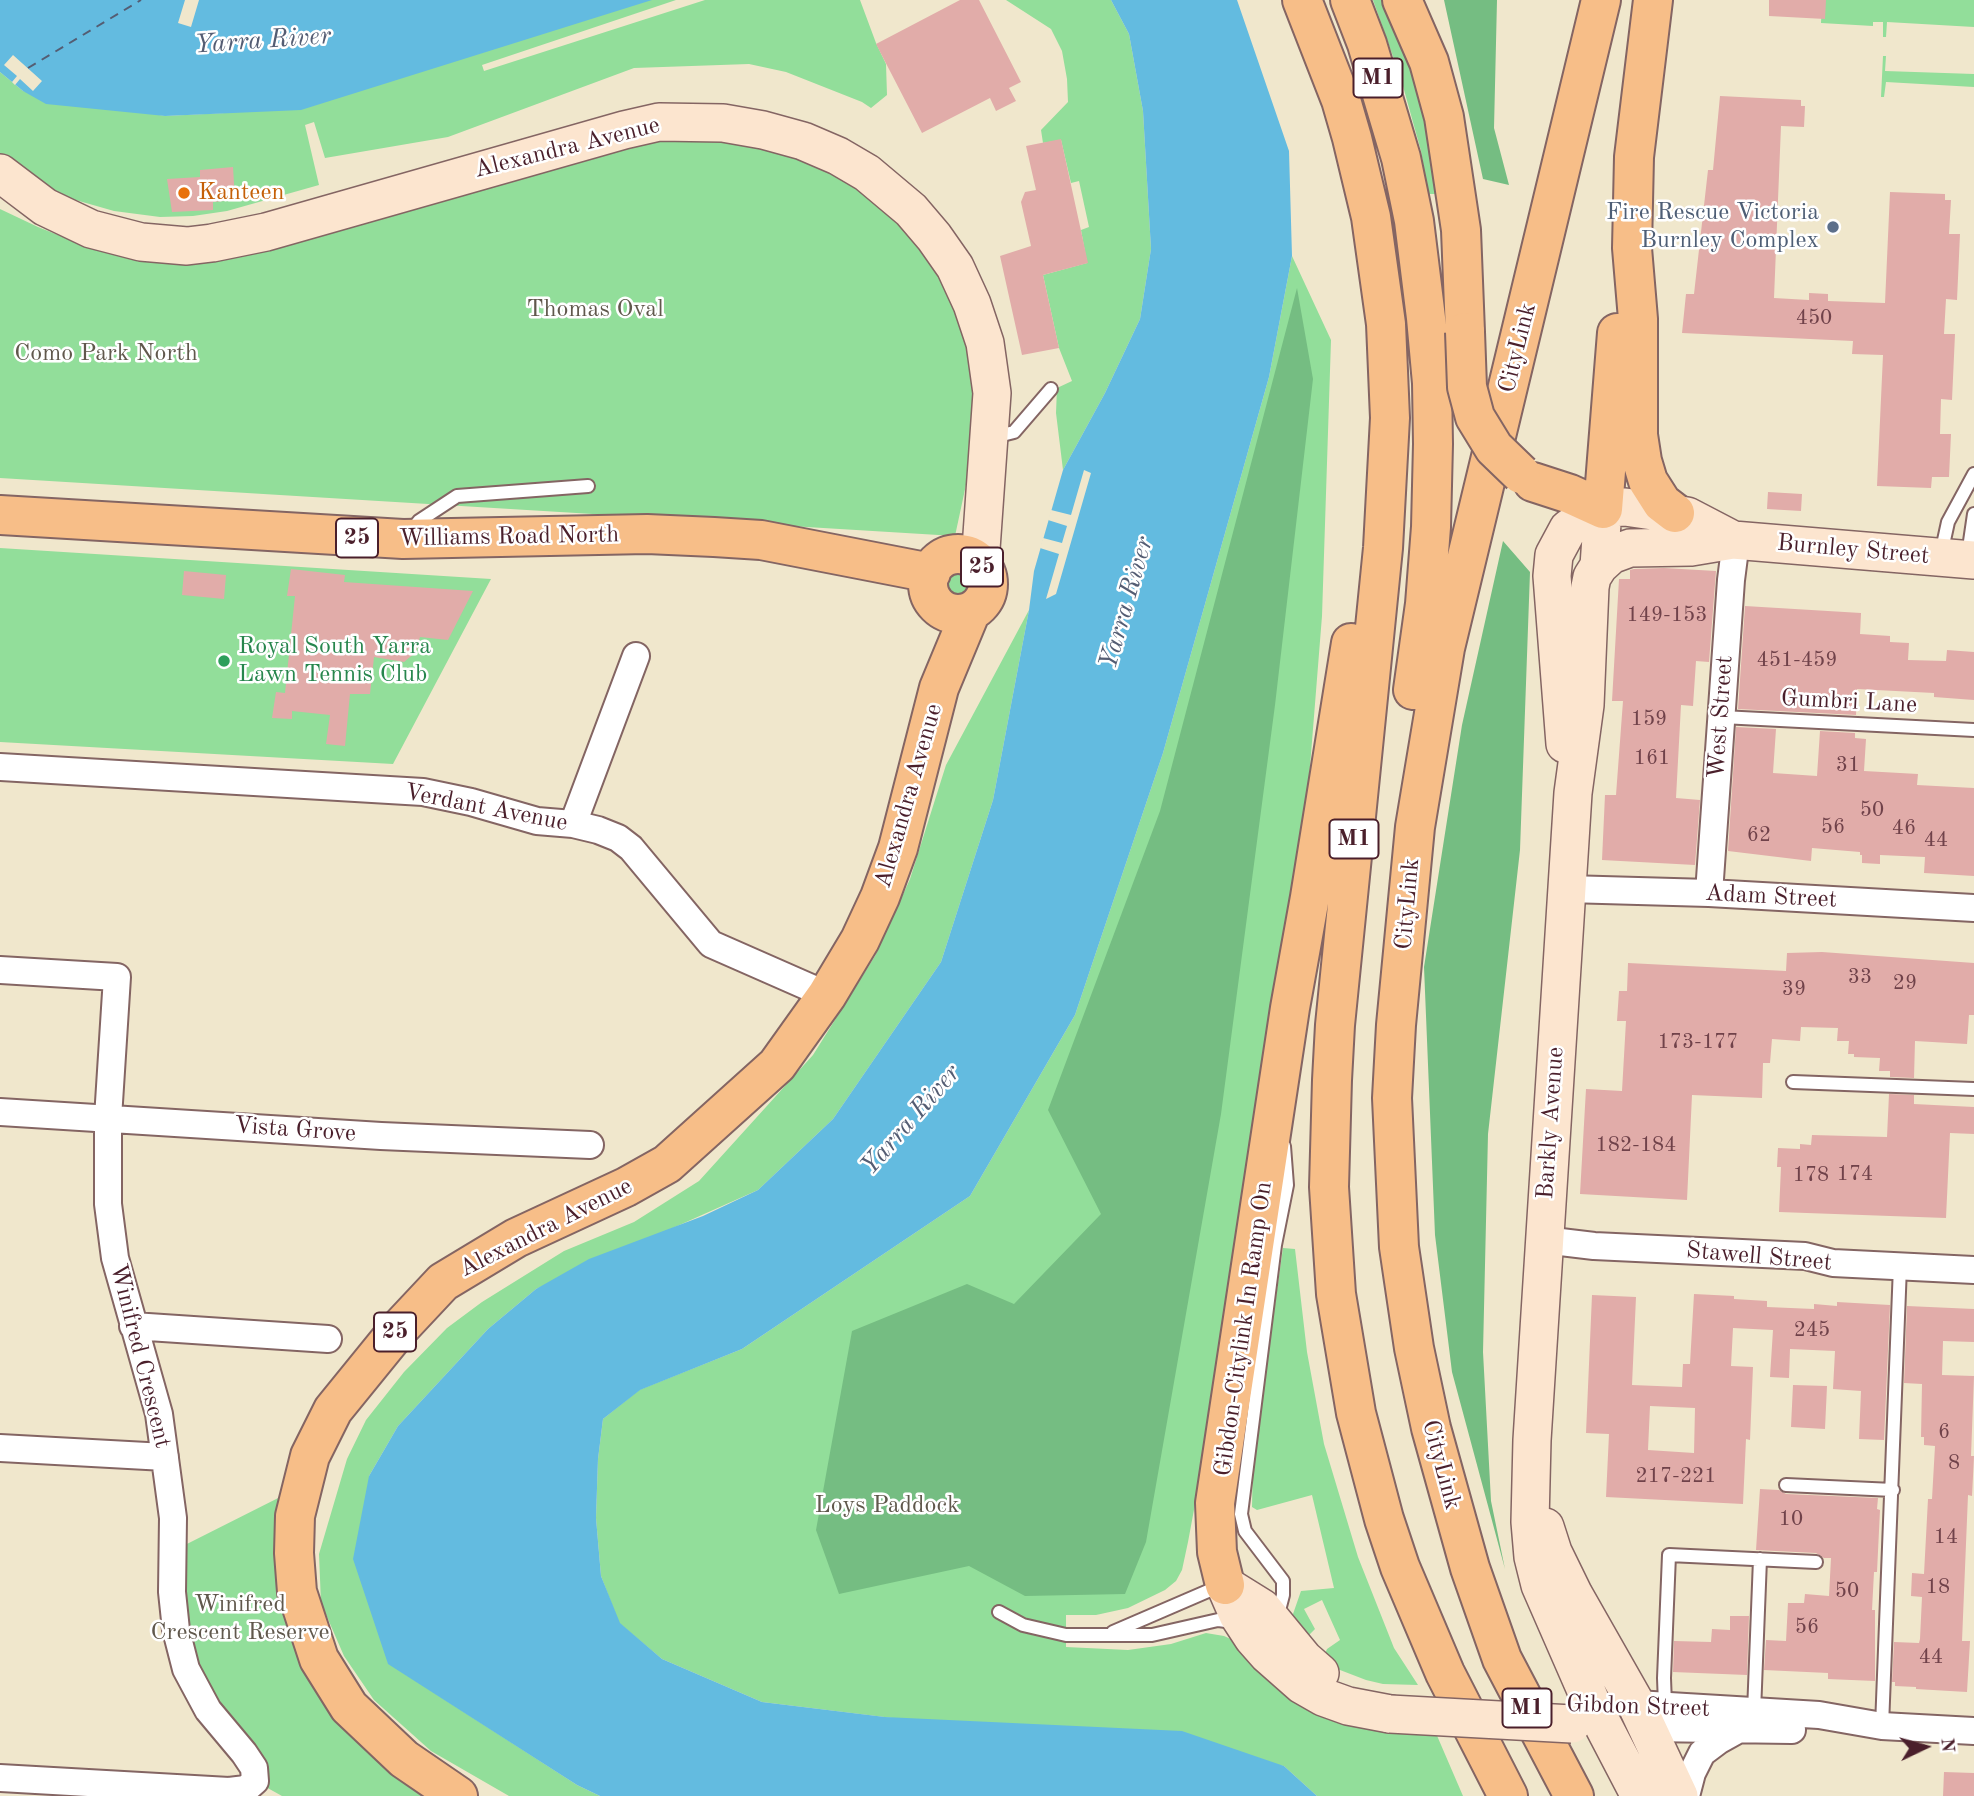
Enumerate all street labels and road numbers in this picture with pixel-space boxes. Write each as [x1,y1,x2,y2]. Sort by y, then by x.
road number: M1 [1354,58,1402,97]
street label: Alexandra Avenue [471,111,663,185]
street label: CityLink [1493,300,1543,396]
road number: 25 [336,518,378,558]
street label: Williams Road North [399,521,619,553]
street label: Burnley Street [1776,529,1930,571]
road number: 25 [961,548,1003,586]
street label: West Street [1702,654,1740,780]
street label: Gumbri Lane [1780,684,1918,720]
street label: Alexandra Avenue [869,701,949,891]
street label: Verdant Avenue [402,778,570,838]
road number: M1 [1330,820,1378,859]
street label: CityLink [1390,857,1426,951]
street label: Adam Street [1704,879,1838,915]
street label: Barkly Avenue [1531,1046,1571,1200]
street label: Vista Grove [233,1111,357,1149]
street label: Alexandra Avenue [455,1172,637,1284]
street label: Gibdon-Citylink In Ramp On [1209,1180,1279,1478]
street label: Stawell Street [1685,1236,1833,1278]
street label: Winifred Crescent [103,1261,177,1451]
road number: 25 [374,1312,416,1352]
street label: CityLink [1415,1417,1467,1513]
road number: M1 [1502,1688,1552,1728]
street label: Gibdon Street [1566,1690,1710,1724]

